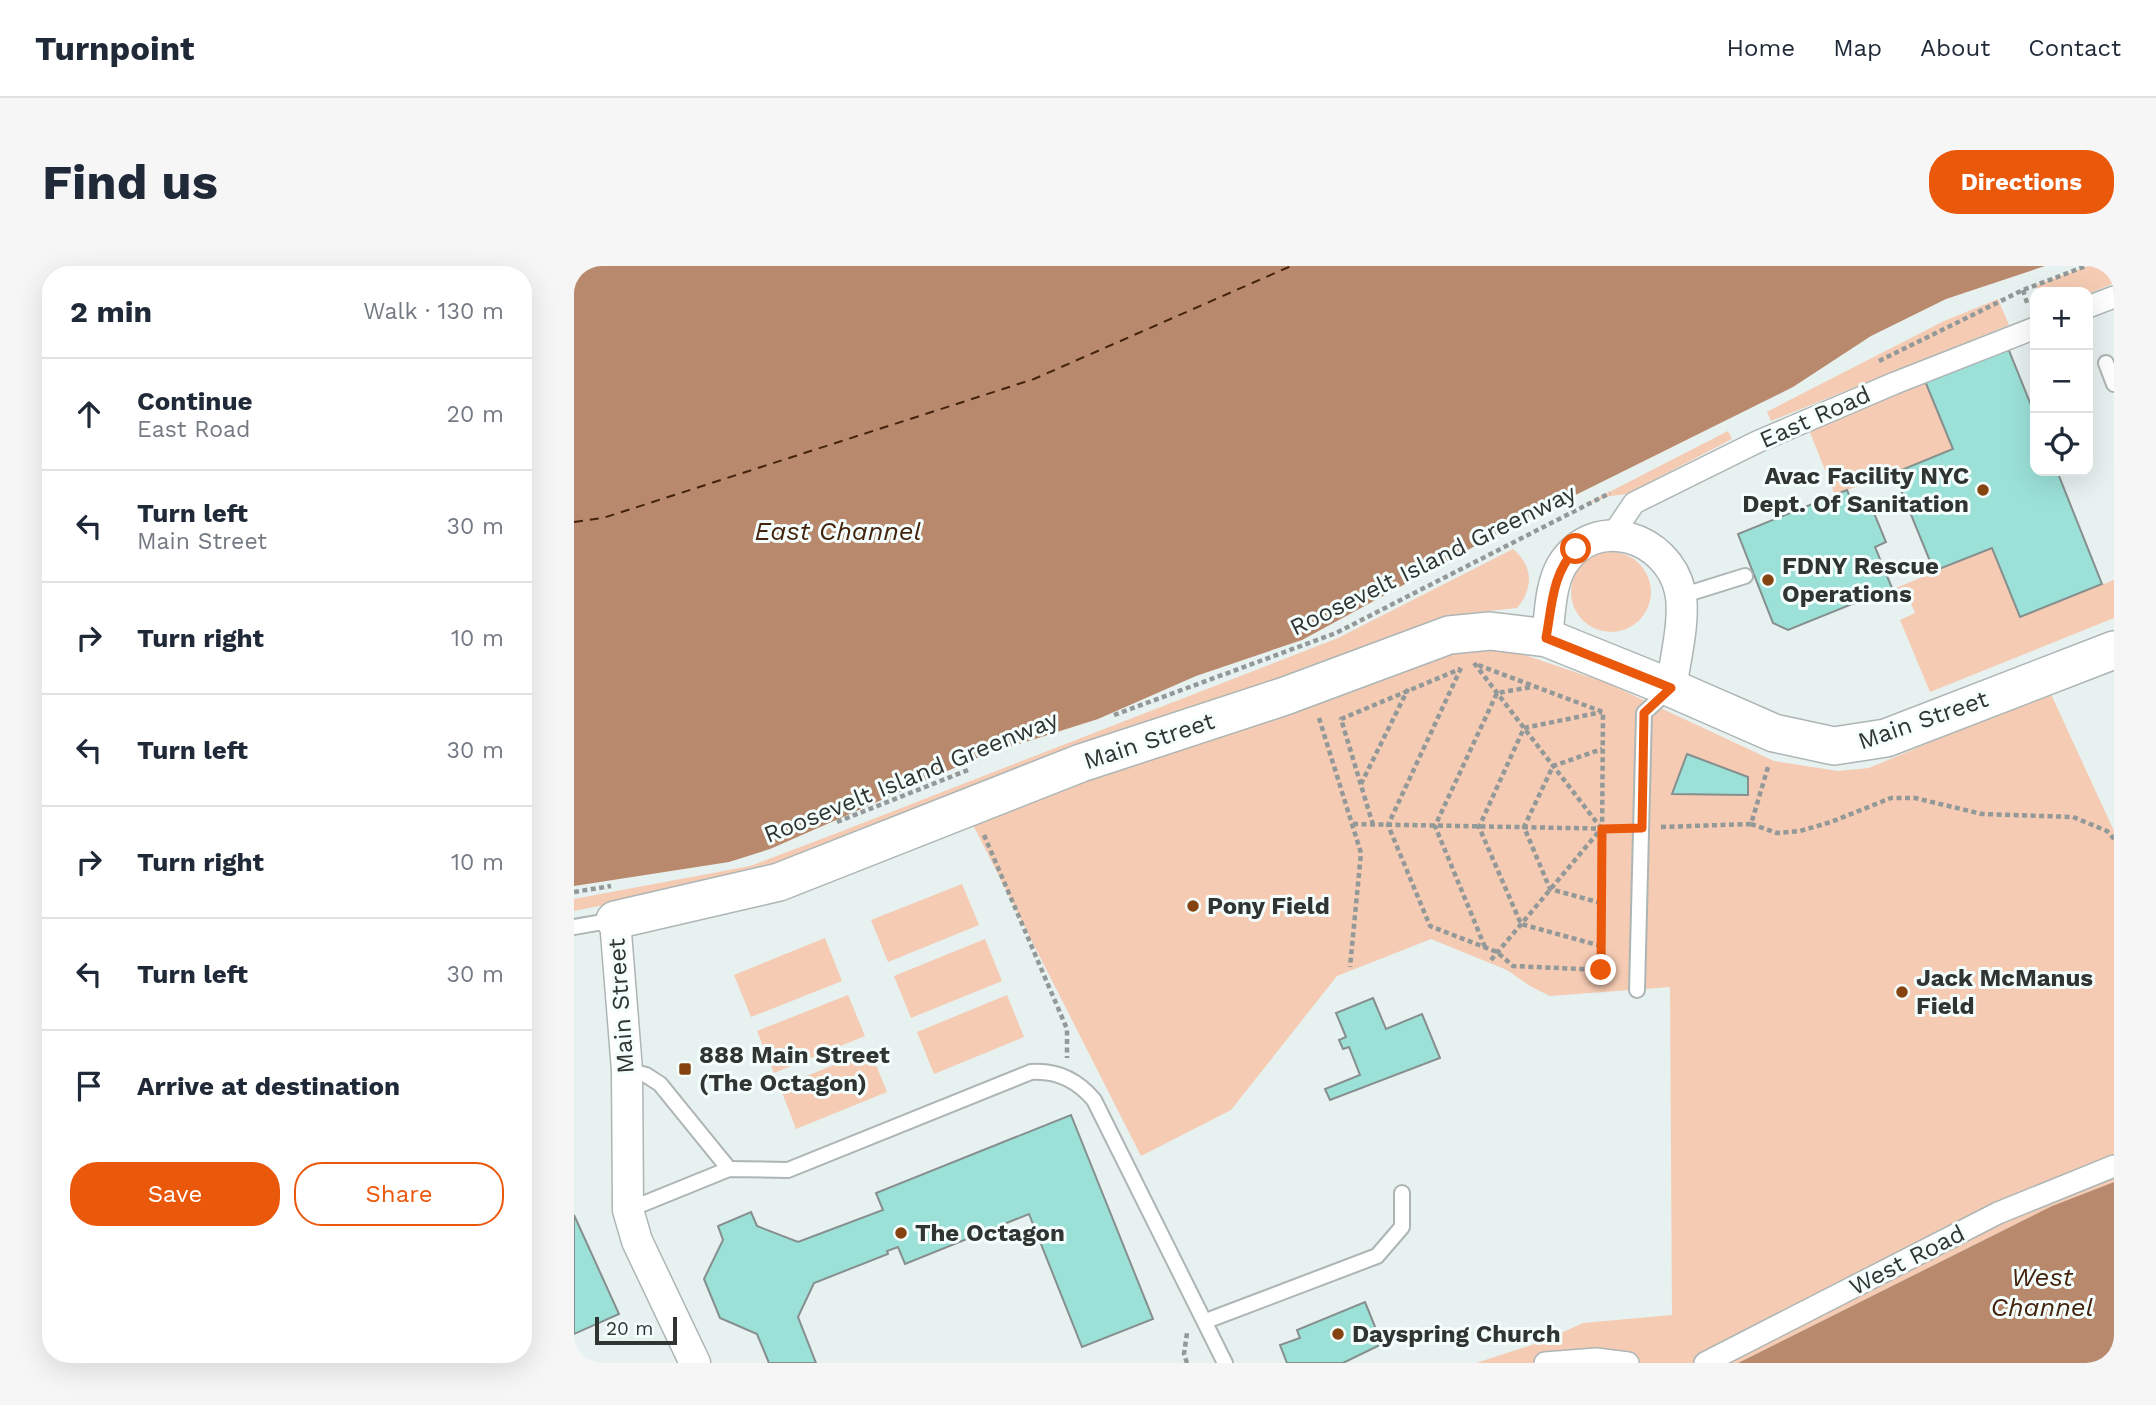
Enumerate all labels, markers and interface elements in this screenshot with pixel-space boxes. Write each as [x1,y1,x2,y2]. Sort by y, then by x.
text: Turnpoint [35,29,194,68]
text: Home [1727,34,1795,62]
text: Map [1833,34,1882,62]
text: About [1920,34,1990,62]
text: Contact [2028,34,2121,62]
button: Directions [1929,150,2114,214]
text: Find us [42,153,218,211]
map controls [2030,287,2093,476]
button: + [2030,287,2093,350]
text: 2 min [70,294,152,329]
text: Walk · 130 m [363,298,504,325]
button: − [2030,350,2093,413]
street label: East Road [1755,380,1875,454]
text: Continue [137,386,253,416]
icon: ahead [70,395,108,433]
text: 20 m [447,401,504,428]
button: locate [2030,413,2093,476]
text: East Road [137,416,250,443]
place label: Avac Facility NYC Dept. Of Sanitation [1742,462,1969,518]
street label: Roosevelt Island Greenway [1285,478,1581,642]
marker: Avac Facility NYC Dept. Of Sanitation [1975,482,1991,498]
text: Turn left [137,498,248,528]
icon: left [70,507,108,545]
text: 30 m [447,513,504,540]
water label: East Channel [755,516,922,546]
text: Main Street [137,528,267,555]
route start [1560,533,1591,564]
place label: FDNY Rescue Operations [1782,552,1939,608]
marker: FDNY Rescue Operations [1760,572,1776,588]
icon: right [70,619,108,657]
text: Turn right [137,623,264,653]
text: 10 m [451,625,504,652]
street label: Main Street [1854,685,1992,755]
street label: Roosevelt Island Greenway [760,705,1063,849]
street label: Main Street [1080,707,1218,775]
icon: left [70,731,108,769]
text: Turn left [137,735,248,765]
text: 30 m [447,737,504,764]
icon: right [70,843,108,881]
text: Turn right [137,847,264,877]
text: 10 m [451,849,504,876]
place label: Pony Field [1207,892,1330,920]
marker: Pony Field [1185,898,1201,914]
street label: Main Street [602,937,640,1075]
route end [1585,954,1616,985]
icon: left [70,955,108,993]
text: Turn left [137,959,248,989]
text: 30 m [447,961,504,988]
place label: Jack McManus Field [1916,964,2093,1020]
marker: Jack McManus Field [1894,984,1910,1000]
place label: 888 Main Street (The Octagon) [699,1041,890,1097]
marker: 888 Main Street (The Octagon) [677,1061,693,1077]
icon: arrive [70,1067,108,1105]
text: Arrive at destination [137,1071,400,1101]
button: Save [70,1162,280,1226]
button: Share [294,1162,504,1226]
place label: The Octagon [915,1219,1065,1247]
street label: West Road [1845,1219,1969,1301]
marker: The Octagon [893,1225,909,1241]
water label: West Channel [1991,1262,2094,1322]
scale bar [595,1314,677,1346]
text: 20 m [606,1317,653,1340]
place label: Dayspring Church [1352,1320,1561,1348]
marker: Dayspring Church [1330,1326,1346,1342]

